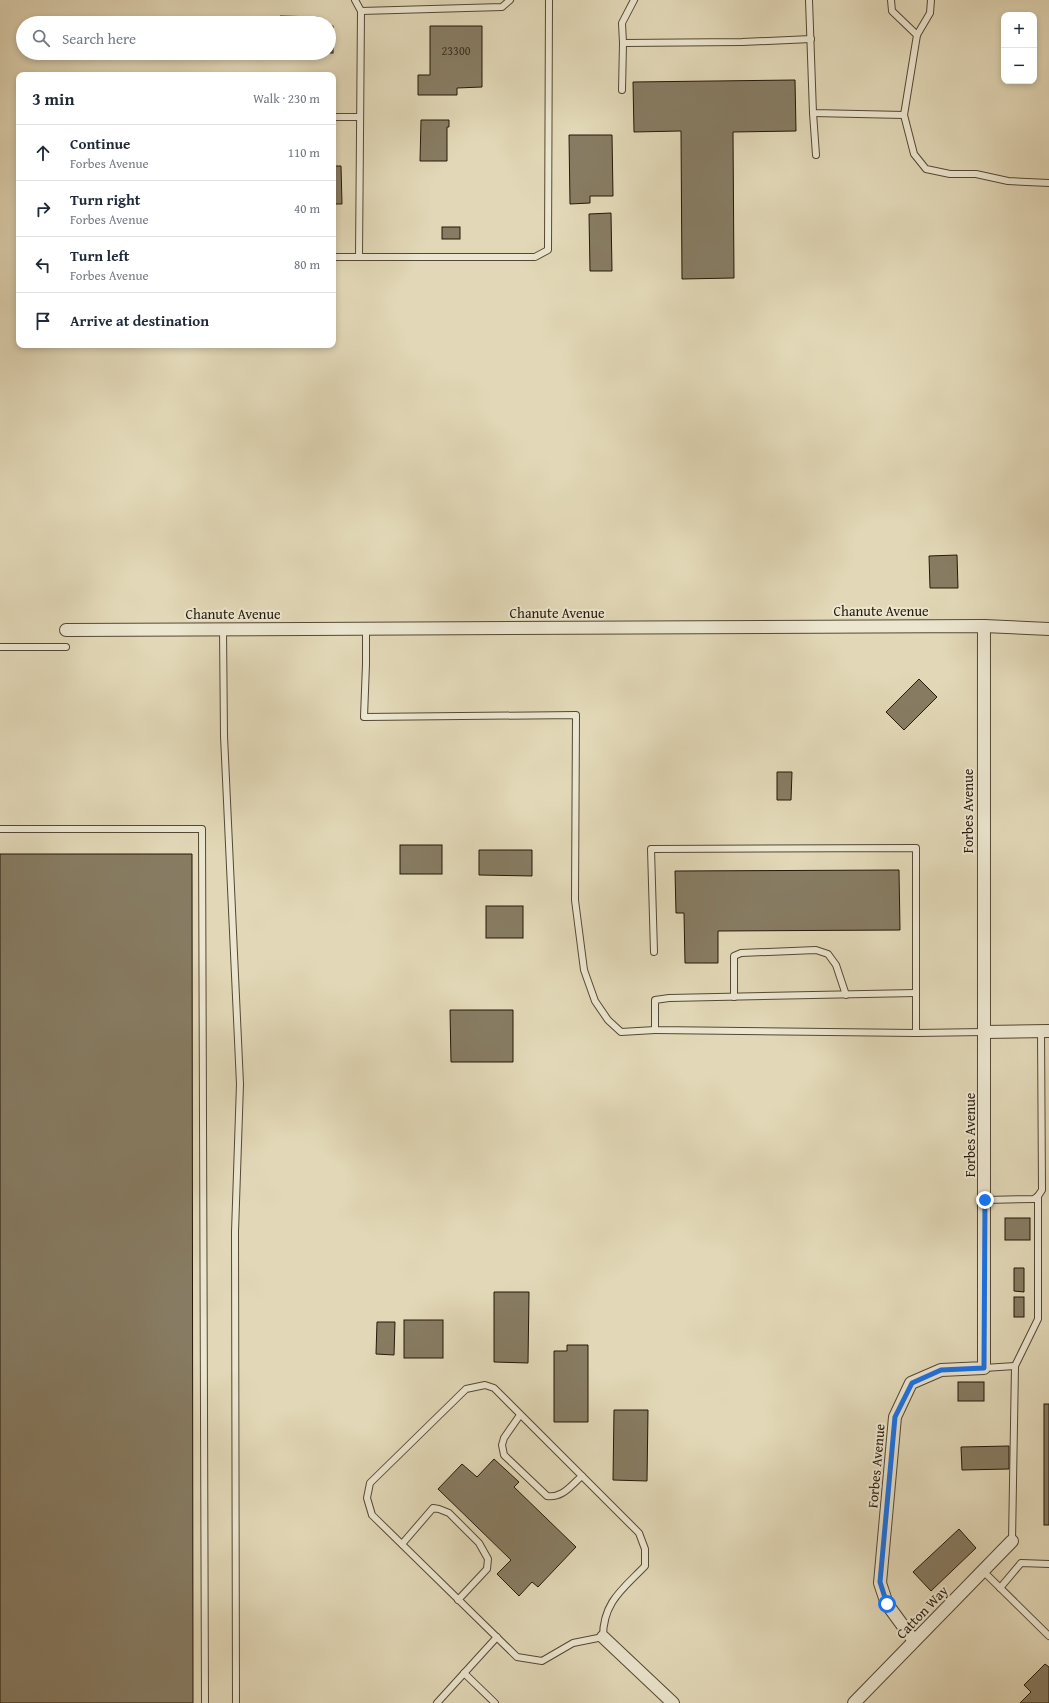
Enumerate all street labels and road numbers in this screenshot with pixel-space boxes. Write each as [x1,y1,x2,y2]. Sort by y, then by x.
street label: Chanute Avenue [833,601,929,621]
street label: Chanute Avenue [509,603,605,623]
street label: Chanute Avenue [185,604,281,624]
street label: Forbes Avenue [958,768,978,853]
street label: Forbes Avenue [960,1092,980,1177]
street label: Forbes Avenue [862,1423,890,1509]
street label: Catton Way [891,1581,953,1643]

